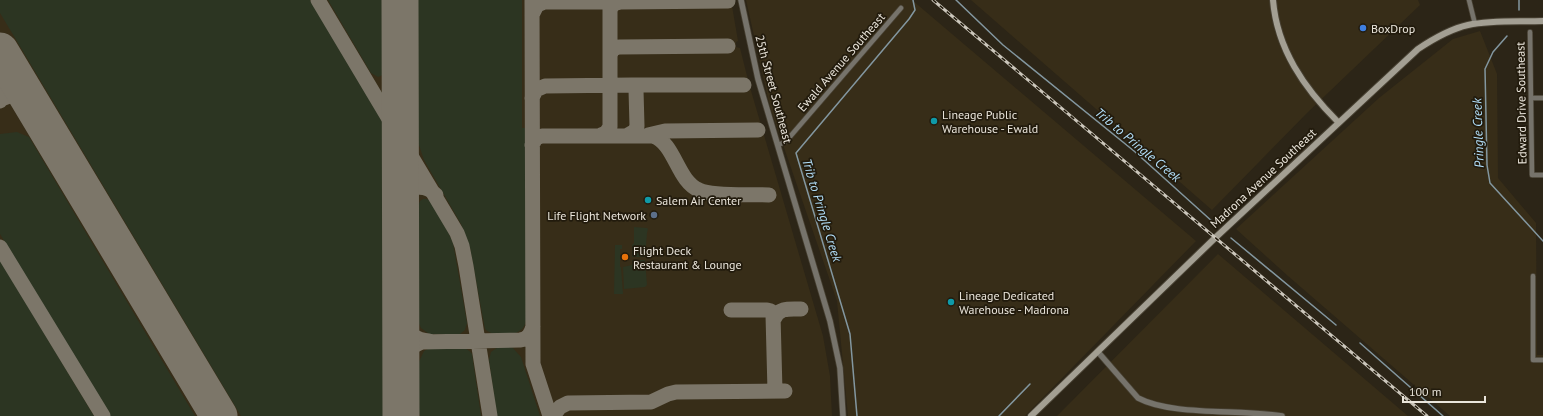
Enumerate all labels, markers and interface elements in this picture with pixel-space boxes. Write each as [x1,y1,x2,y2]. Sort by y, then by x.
street label: Ewald Avenue Southeast [794,10,888,114]
place label: BoxDrop [1371,21,1415,36]
marker: BoxDrop [1358,23,1368,33]
street label: 25th Street Southeast [752,33,796,145]
street label: Edward Drive Southeast [1512,42,1530,164]
water label: Pringle Creek [1468,97,1488,168]
water label: Trib to Pringle Creek [1092,104,1185,187]
place label: Lineage Public Warehouse - Ewald [942,107,1038,136]
marker: Lineage Public Warehouse - Ewald [929,116,939,126]
street label: Madrona Avenue Southeast [1207,125,1319,231]
water label: Trib to Pringle Creek [798,156,846,265]
place label: Salem Air Center [656,193,741,208]
marker: Salem Air Center [643,195,653,205]
place label: Life Flight Network [547,208,646,223]
marker: Life Flight Network [649,210,659,220]
place label: Flight Deck Restaurant & Lounge [633,243,742,272]
marker: Flight Deck Restaurant & Lounge [620,252,630,262]
place label: Lineage Dedicated Warehouse - Madrona [959,288,1069,317]
marker: Lineage Dedicated Warehouse - Madrona [946,297,956,307]
scale bar [1403,378,1485,404]
text: 100 m [1409,384,1442,399]

